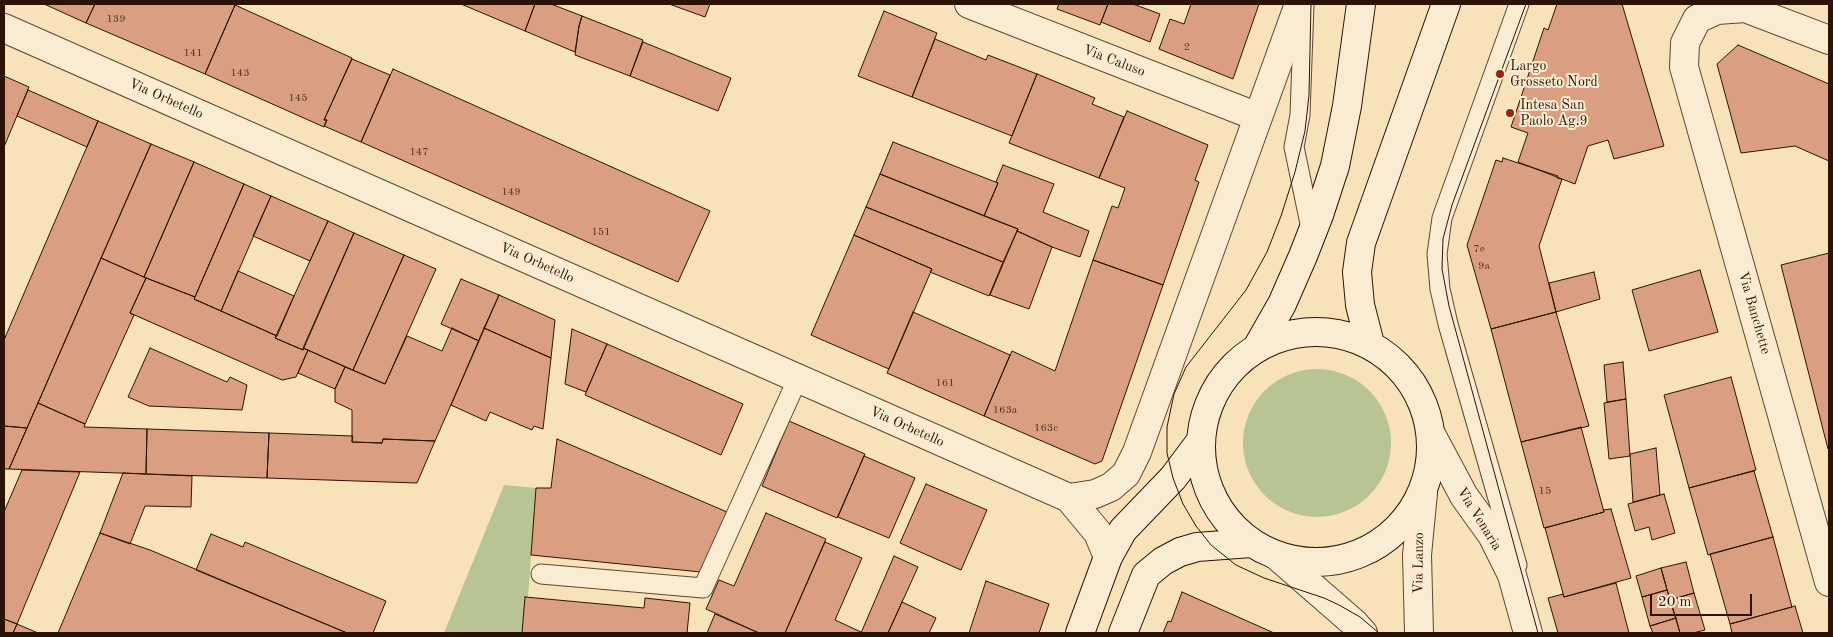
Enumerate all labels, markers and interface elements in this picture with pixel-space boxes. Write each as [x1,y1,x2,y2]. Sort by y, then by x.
house number: 139 [106,12,126,26]
house number: 2 [1184,40,1190,54]
street label: Via Caluso [1080,41,1148,81]
house number: 141 [183,46,203,60]
place label: Largo Grosseto Nord [1510,58,1598,90]
house number: 143 [230,66,250,80]
marker: Largo Grosseto Nord [1494,68,1506,80]
street label: Via Orbetello [126,75,206,123]
house number: 145 [288,91,308,105]
place label: Intesa San Paolo Ag.9 [1520,97,1588,130]
marker: Intesa San Paolo Ag.9 [1504,107,1516,119]
house number: 147 [409,145,429,159]
house number: 149 [501,185,521,199]
house number: 151 [591,225,611,239]
street label: Via Orbetello [497,239,577,287]
house number: 7e [1473,242,1485,256]
house number: 9a [1478,259,1490,273]
street label: Via Banchette [1734,270,1774,356]
house number: 161 [935,376,955,390]
street label: Via Orbetello [867,403,947,451]
house number: 163a [993,403,1017,417]
house number: 163c [1034,421,1058,435]
street label: Via Venaria [1453,484,1505,554]
house number: 15 [1539,484,1551,498]
street label: Via Lanzo [1410,532,1428,594]
scale bar [1653,584,1756,616]
text: 20 m [1658,595,1692,610]

